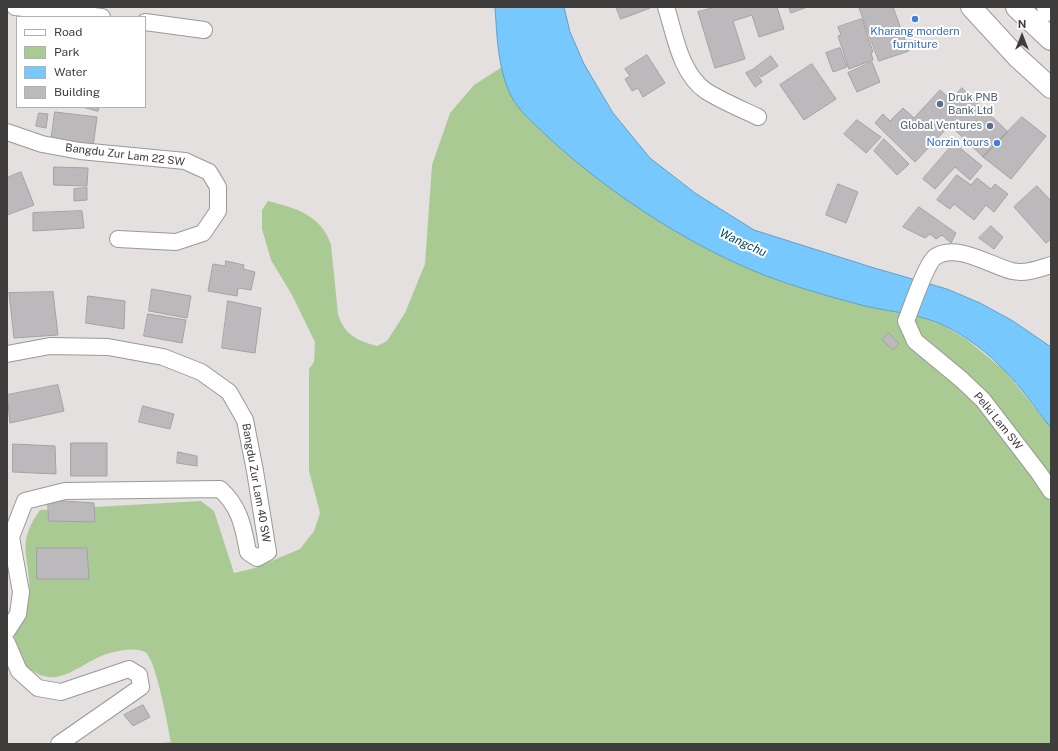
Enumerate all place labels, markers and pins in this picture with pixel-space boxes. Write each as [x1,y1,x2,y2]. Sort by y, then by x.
marker: Kharang mordern furniture [910,14,920,24]
place label: Kharang mordern furniture [870,25,960,51]
place label: Druk PNB Bank Ltd [948,91,998,117]
marker: Druk PNB Bank Ltd [935,99,945,109]
place label: Global Ventures [900,119,982,133]
marker: Global Ventures [985,121,995,131]
place label: Norzin tours [926,136,989,150]
marker: Norzin tours [992,138,1002,148]

